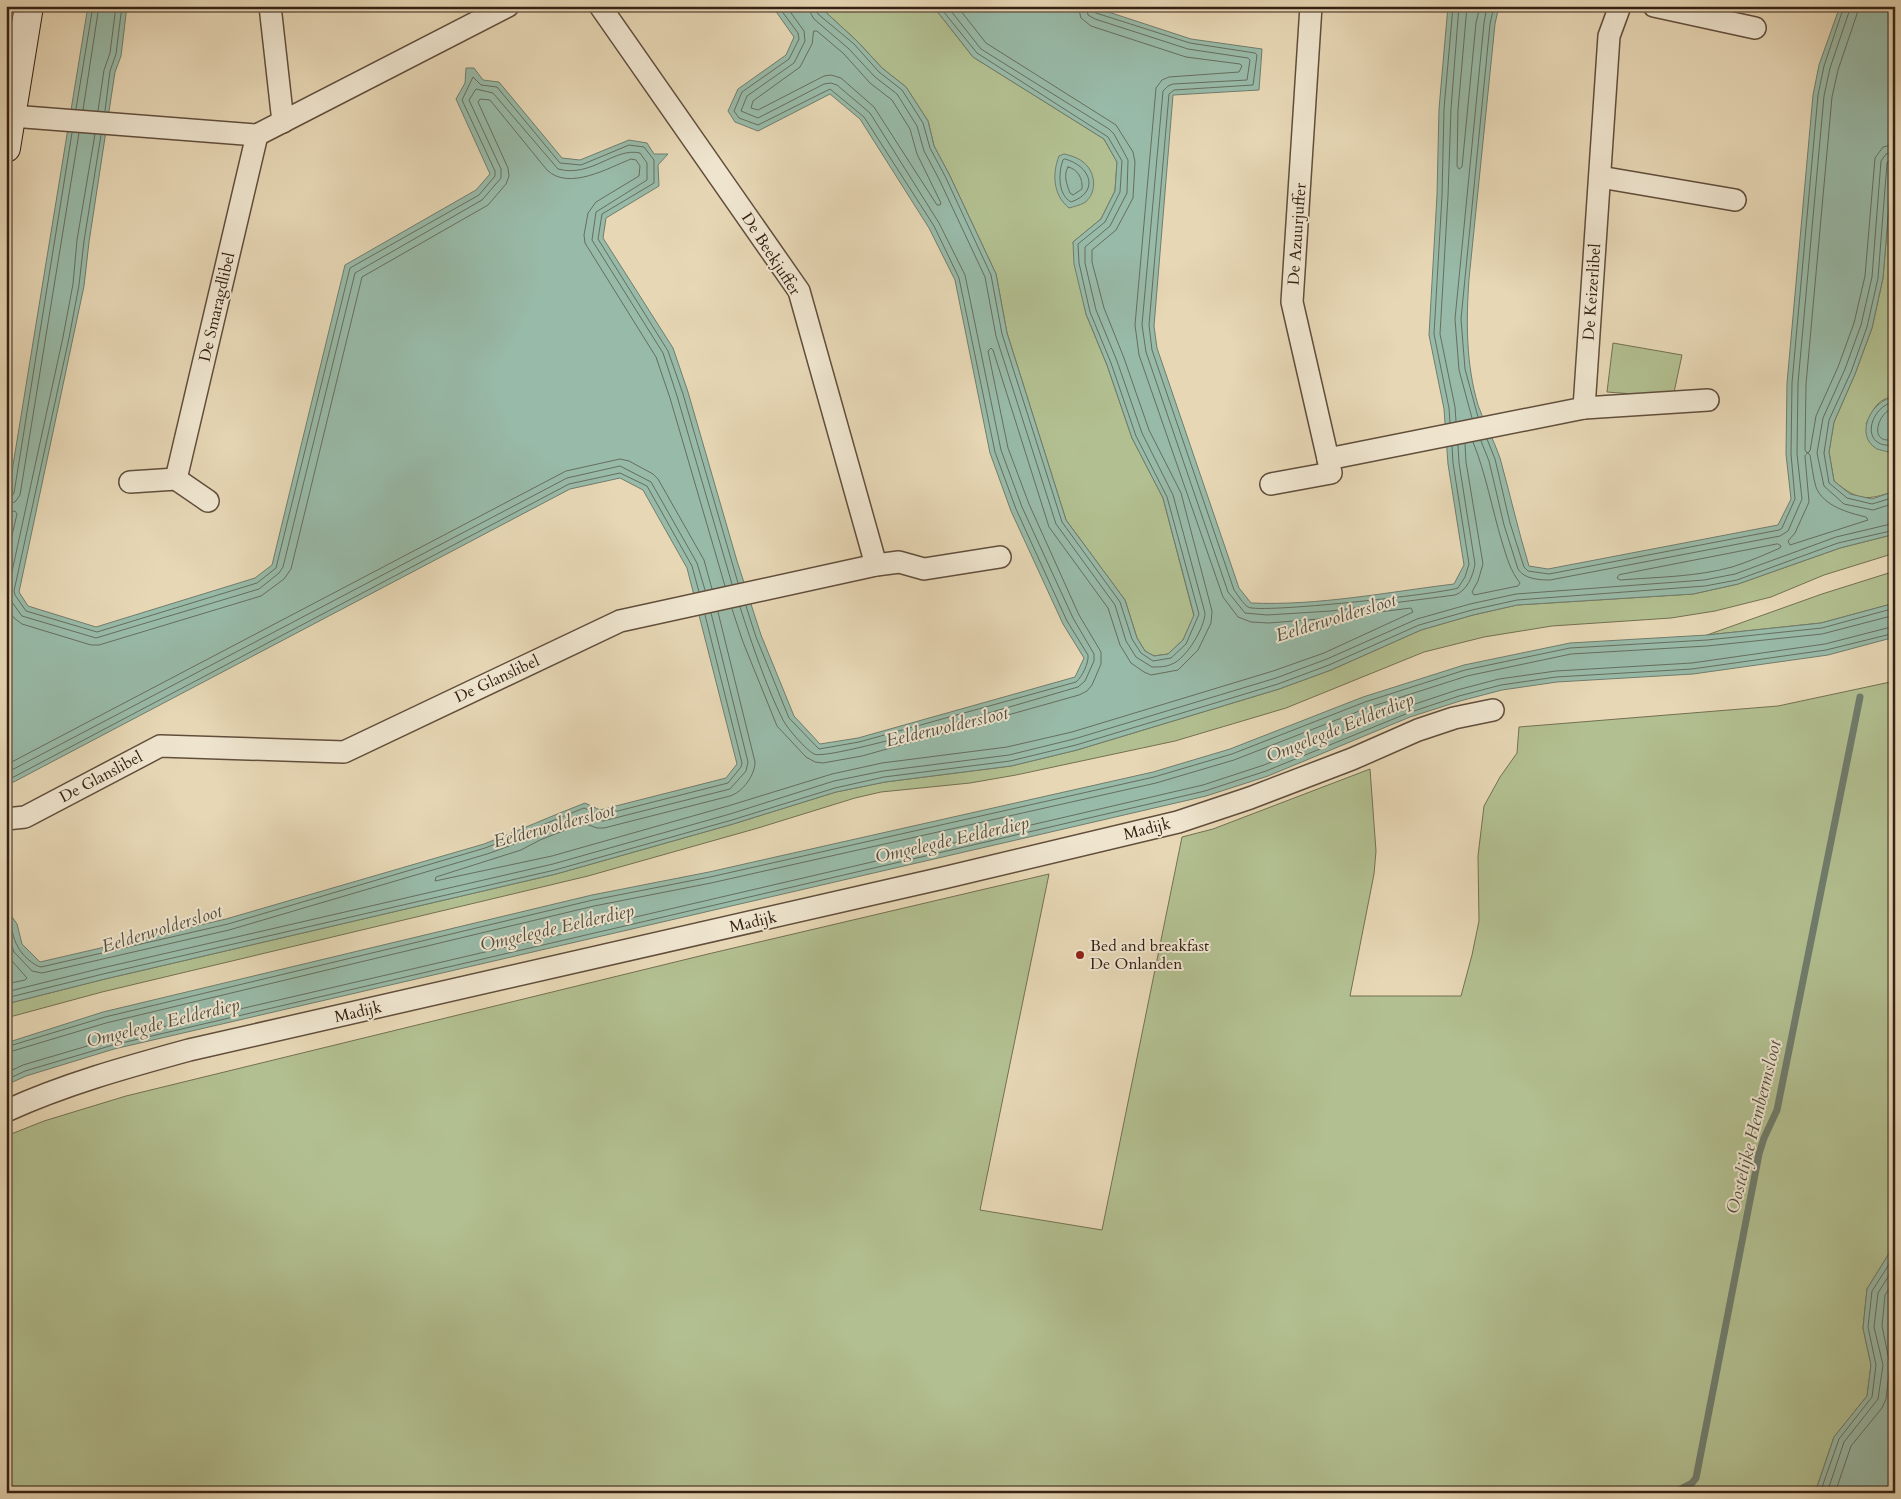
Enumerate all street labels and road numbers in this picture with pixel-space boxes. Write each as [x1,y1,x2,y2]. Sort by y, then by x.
street label: De Azuurjuffer [1282,182,1312,286]
street label: De Beekjuffer [736,208,806,300]
street label: De Keizerlibel [1578,243,1606,341]
street label: De Smaragdlibel [194,250,240,364]
street label: De Glanslibel [451,650,543,708]
street label: De Glanslibel [56,746,146,808]
street label: Madijk [1121,812,1173,845]
street label: Madijk [727,906,779,938]
street label: Madijk [332,996,384,1028]

